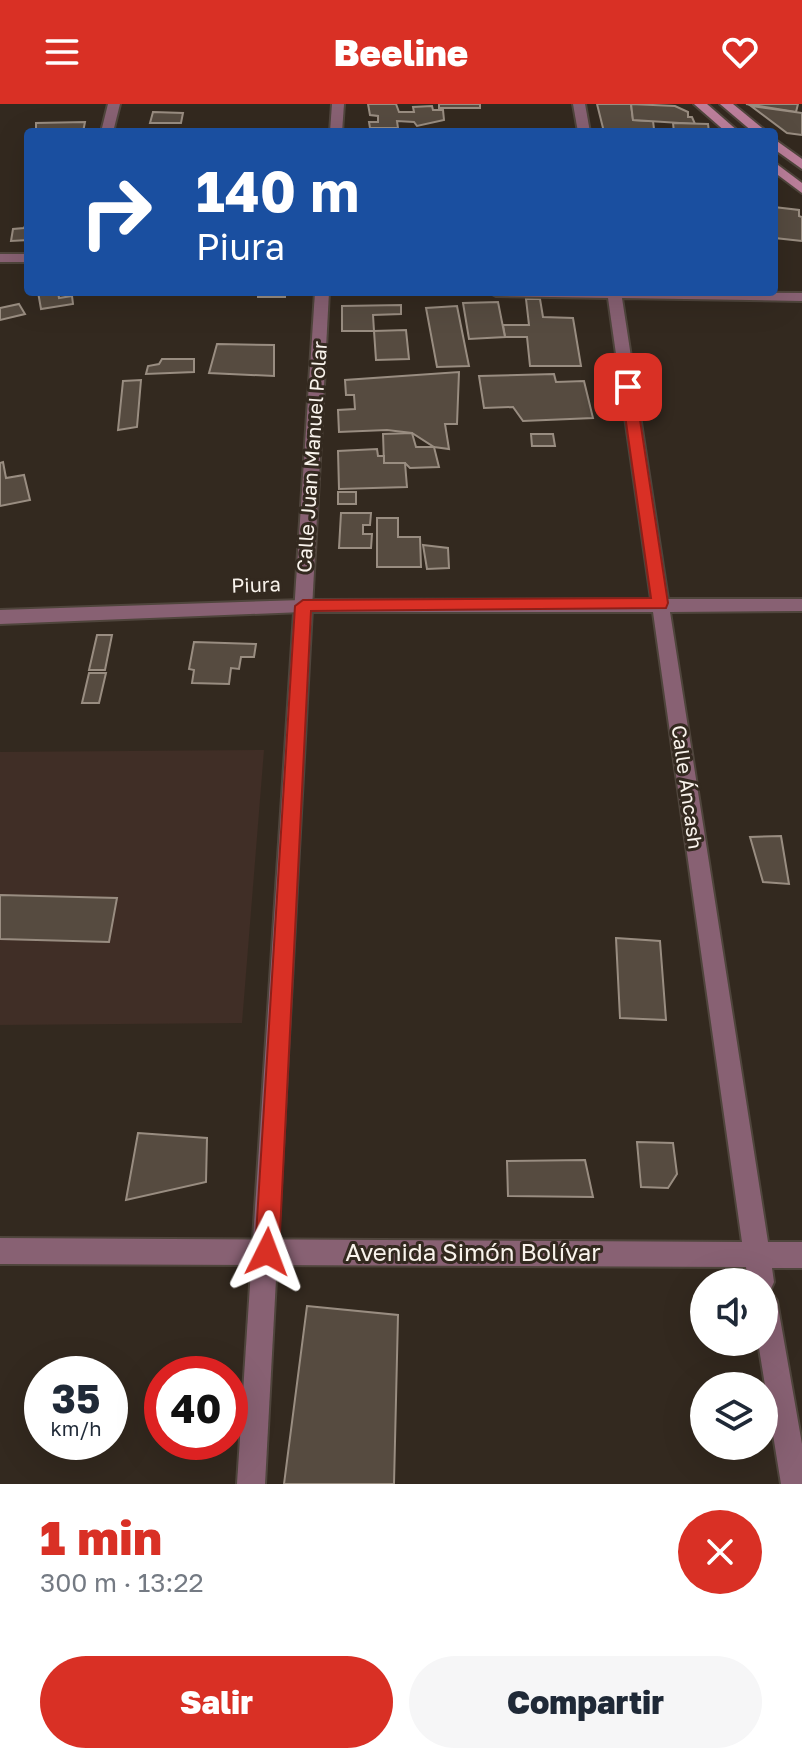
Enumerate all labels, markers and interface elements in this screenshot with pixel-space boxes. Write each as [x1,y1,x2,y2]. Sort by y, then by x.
icon: menu [40,30,84,74]
icon: heart [718,30,762,74]
text: Beeline [334,31,468,74]
text: 140 m [196,157,359,224]
icon: right [64,160,168,264]
text: Piura [196,225,285,268]
street label: Calle Juan Manuel Polar [291,340,331,574]
pin [594,353,662,421]
icon: arrive [606,365,650,409]
street label: Piura [231,571,281,597]
street label: Calle Áncash [667,723,709,850]
position arrow [225,1210,309,1294]
street label: Avenida Simón Bolívar [345,1237,601,1266]
map controls [690,1268,778,1460]
button: sound [690,1268,778,1356]
speed limit sign: 40 [144,1356,248,1460]
button: layers [690,1372,778,1460]
text: 35 [52,1374,100,1422]
text: km/h [51,1416,101,1440]
text: 1 min [40,1508,162,1566]
button: close [678,1510,762,1594]
text: 300 m · 13:22 [40,1567,204,1598]
button: Salir [40,1656,393,1748]
button: Compartir [409,1656,762,1748]

